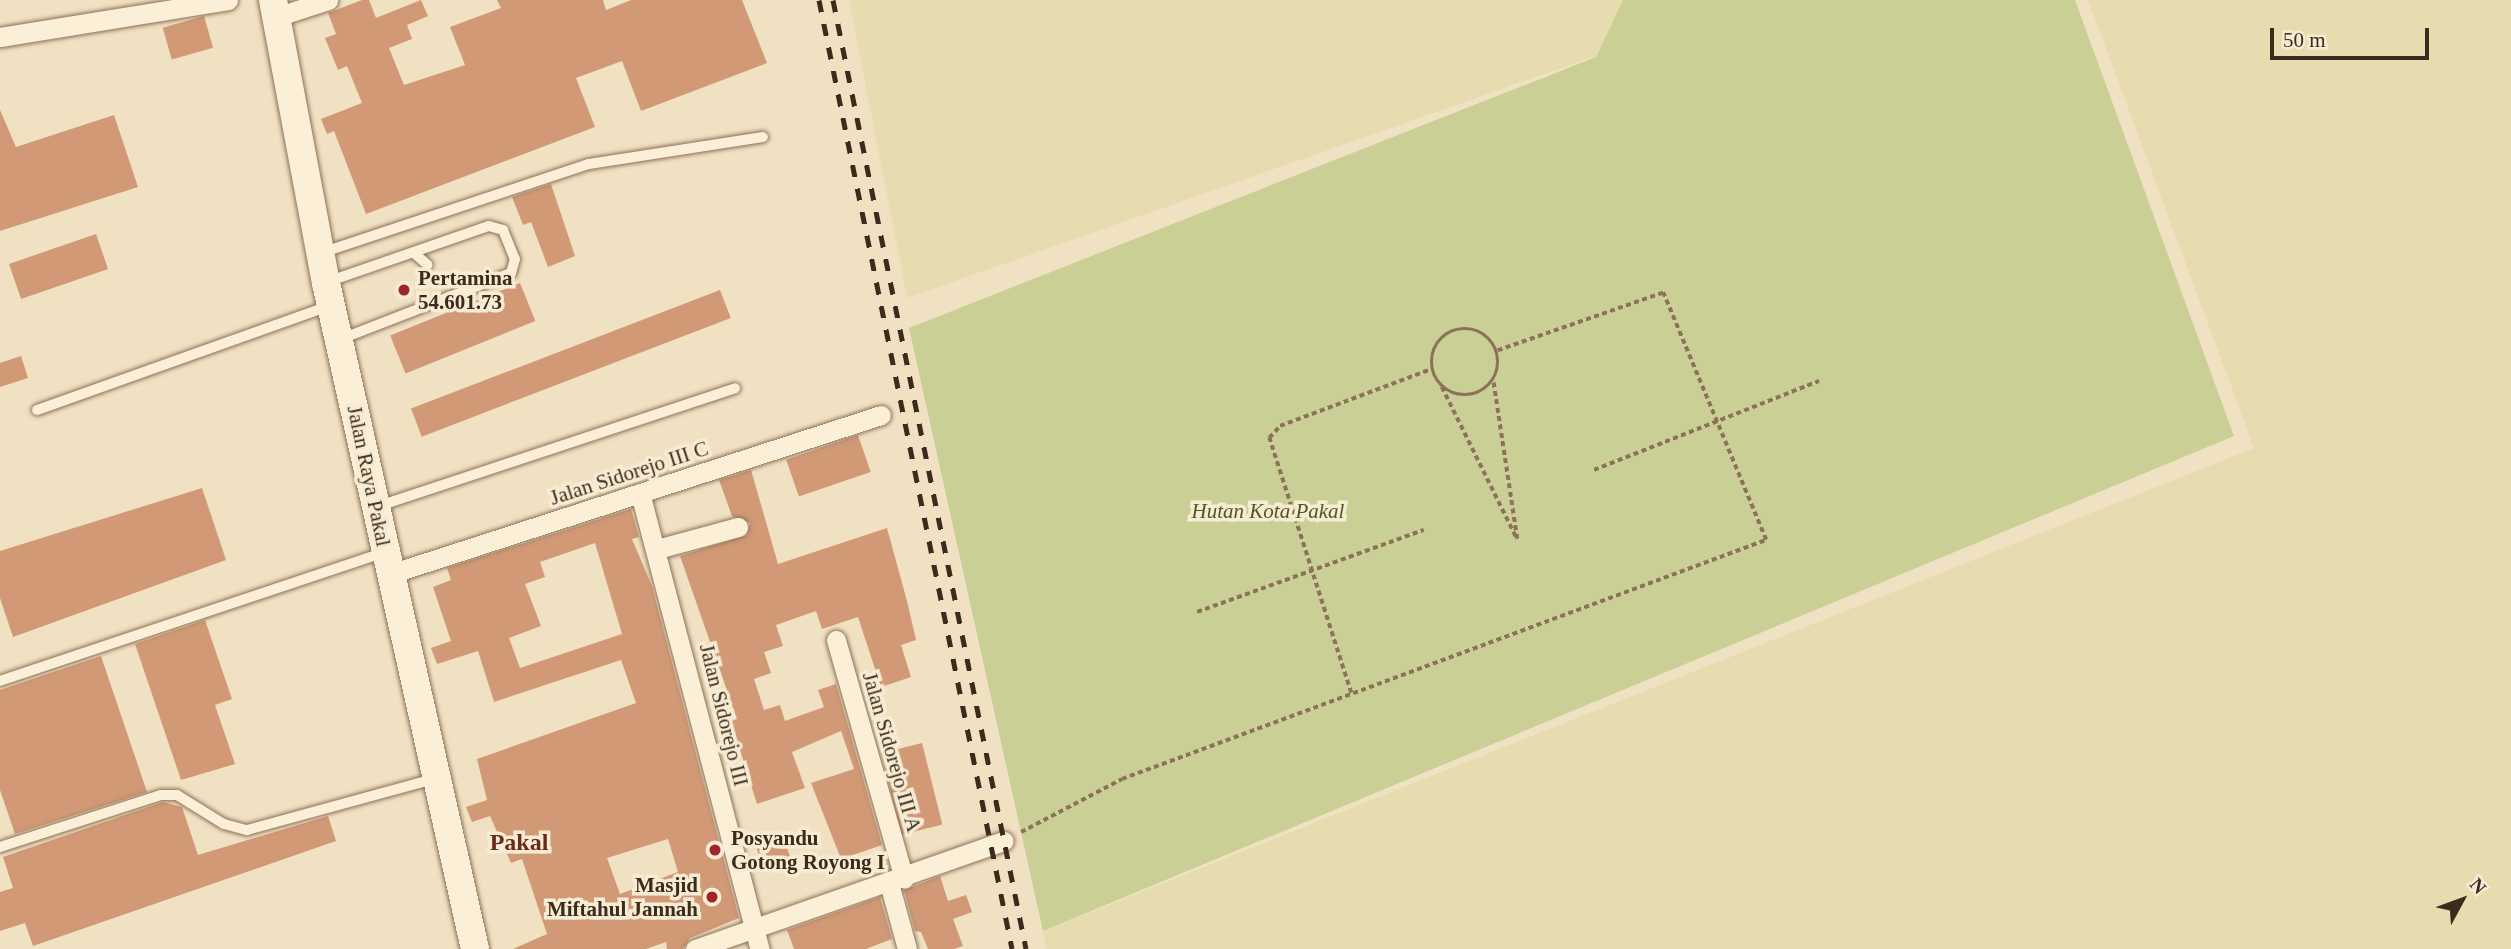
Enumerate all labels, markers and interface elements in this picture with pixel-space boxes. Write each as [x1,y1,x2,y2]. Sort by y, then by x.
scale bar [2273,14,2432,58]
text: 50 m [2283,28,2326,52]
place label: Pertamina 54.601.73 [418,265,512,315]
marker: Pertamina 54.601.73 [396,282,412,298]
street label: Jalan Raya Pakal [342,403,396,549]
street label: Jalan Sidorejo III C [547,436,711,510]
park label: Hutan Kota Pakal [1192,498,1344,524]
street label: Jalan Sidorejo III [694,641,754,789]
street label: Jalan Sidorejo III A [857,669,927,835]
place label: Posyandu Gotong Royong I [731,825,885,875]
district label: Pakal [490,829,548,857]
marker: Posyandu Gotong Royong I [705,840,725,860]
north arrow [2427,865,2497,935]
place label: Masjid Miftahul Jannah [547,872,698,922]
text: N [2466,874,2491,898]
marker: Masjid Miftahul Jannah [704,889,720,905]

